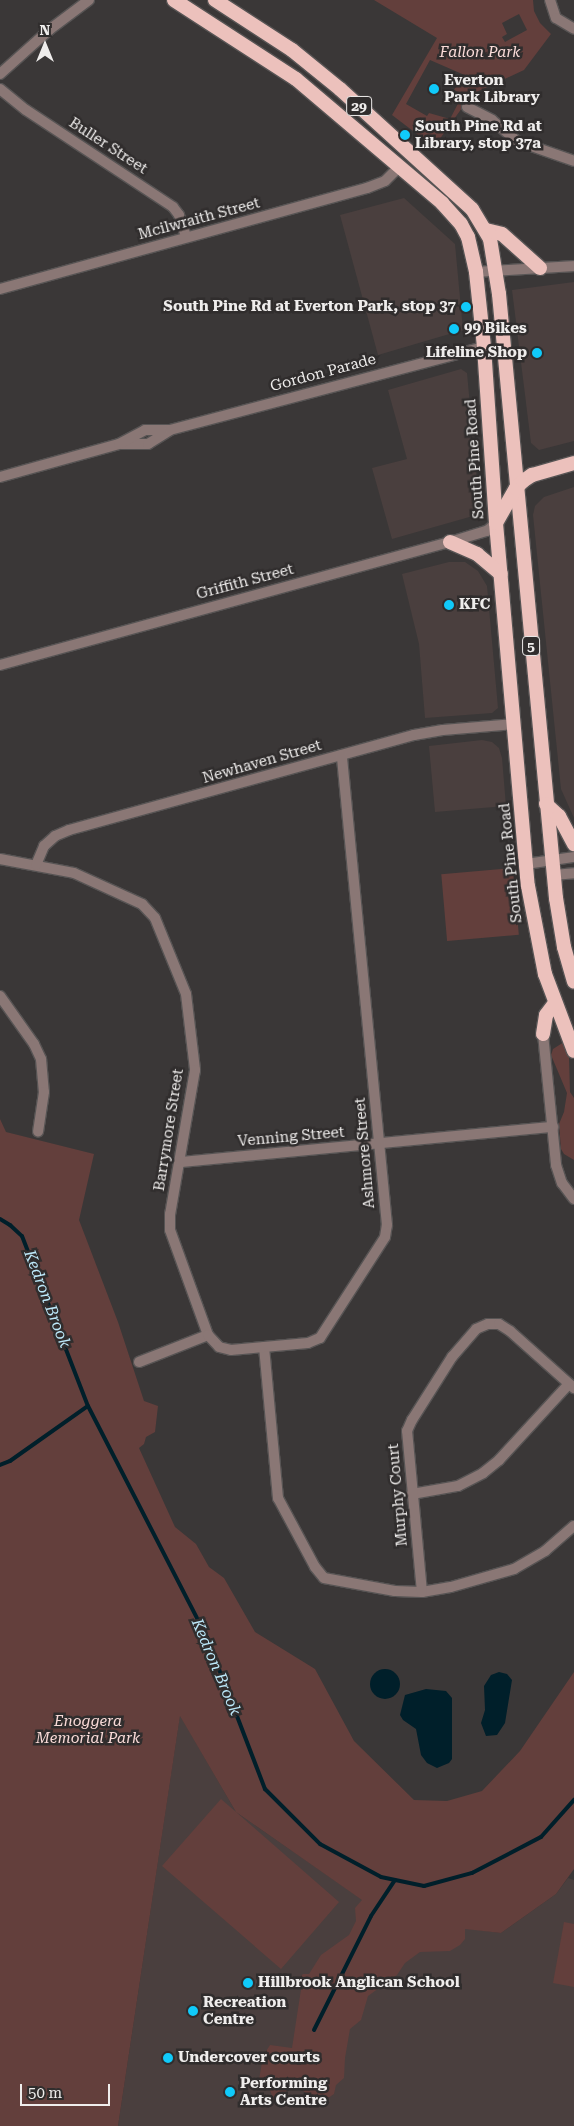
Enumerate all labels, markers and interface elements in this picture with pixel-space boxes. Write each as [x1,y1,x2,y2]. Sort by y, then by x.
north arrow [20,20,70,70]
text: N [40,22,50,38]
park label: Fallon Park [440,44,520,62]
place label: Everton Park Library [444,71,540,106]
marker: Everton Park Library [428,83,440,95]
road number: 29 [345,94,373,118]
street label: Buller Street [65,114,151,178]
place label: South Pine Rd at Library, stop 37a [415,117,542,152]
marker: South Pine Rd at Library, stop 37a [399,129,411,141]
street label: Mcilwraith Street [136,194,262,244]
place label: South Pine Rd at Everton Park, stop 37 [163,298,456,316]
marker: South Pine Rd at Everton Park, stop 37 [460,301,472,313]
place label: 99 Bikes [464,320,527,338]
marker: 99 Bikes [448,323,460,335]
place label: Lifeline Shop [426,344,527,362]
marker: Lifeline Shop [531,347,543,359]
street label: Gordon Parade [268,350,378,396]
street label: South Pine Road [462,398,488,520]
street label: Griffith Street [194,560,296,604]
place label: KFC [459,596,490,614]
marker: KFC [443,599,455,611]
road number: 5 [521,634,541,658]
street label: Newhaven Street [200,736,324,788]
street label: South Pine Road [496,802,526,924]
street label: Barrymore Street [150,1068,188,1192]
street label: Ashmore Street [351,1097,379,1209]
street label: Venning Street [237,1123,345,1151]
water label: Kedron Brook [20,1247,74,1351]
street label: Murphy Court [385,1443,411,1547]
water label: Kedron Brook [187,1616,245,1718]
park label: Enoggera Memorial Park [36,1712,140,1747]
place label: Hillbrook Anglican School [258,1974,460,1992]
marker: Hillbrook Anglican School [242,1977,254,1989]
place label: Recreation Centre [203,1993,286,2028]
marker: Recreation Centre [187,2005,199,2017]
place label: Undercover courts [178,2049,320,2067]
marker: Undercover courts [162,2052,174,2064]
scale bar [22,2074,112,2106]
place label: Performing Arts Centre [240,2074,327,2109]
text: 50 m [28,2084,62,2102]
marker: Performing Arts Centre [224,2086,236,2098]

